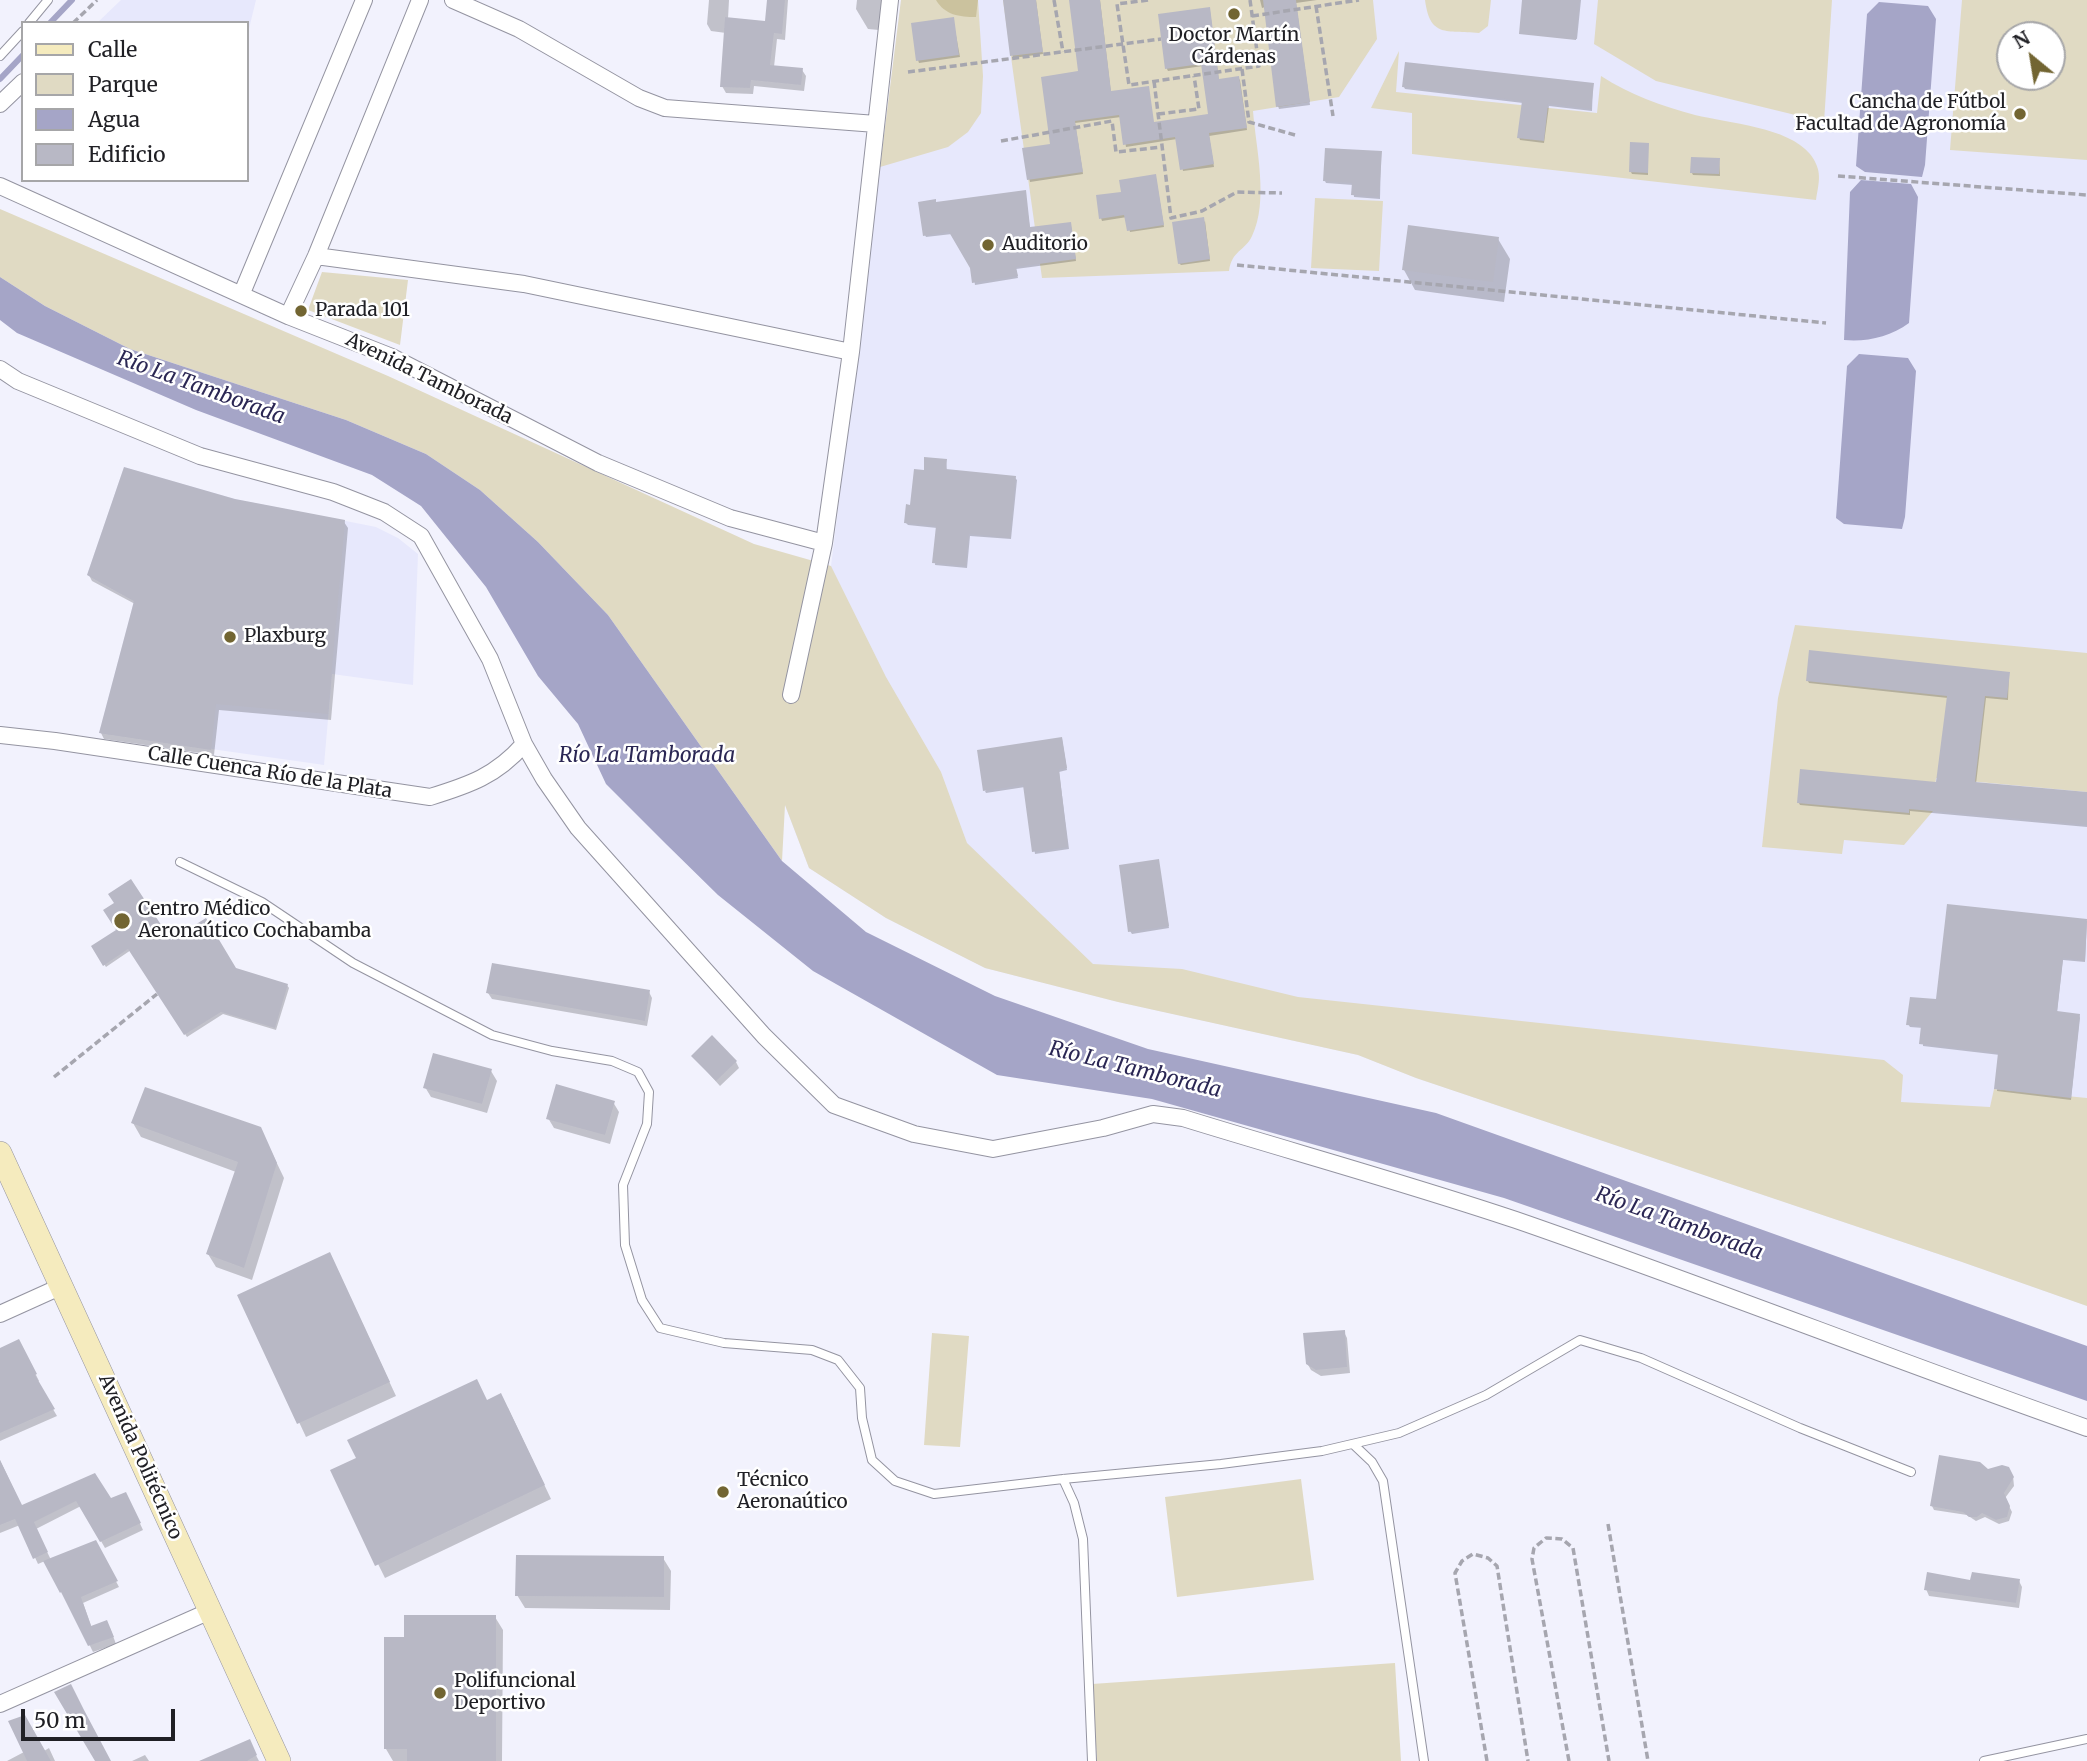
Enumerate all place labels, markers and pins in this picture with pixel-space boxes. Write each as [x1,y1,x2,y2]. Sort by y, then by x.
marker: Doctor Martín Cárdenas [1226,6,1242,22]
place label: Doctor Martín Cárdenas [1169,25,1299,69]
place label: Cancha de Fútbol Facultad de Agronomía [1795,92,2006,136]
marker: Cancha de Fútbol Facultad de Agronomía [2012,106,2028,122]
place label: Auditorio [1002,234,1088,256]
marker: Auditorio [980,237,996,253]
place label: Parada 101 [315,300,410,322]
marker: Parada 101 [293,303,309,319]
place label: Plaxburg [244,626,326,648]
marker: Plaxburg [222,629,238,645]
place label: Centro Médico Aeronaútico Cochabamba [138,899,371,943]
marker: Centro Médico Aeronaútico Cochabamba [112,911,132,931]
place label: Técnico Aeronaútico [737,1470,848,1514]
marker: Técnico Aeronaútico [715,1484,731,1500]
place label: Polifuncional Deportivo [454,1671,576,1715]
marker: Polifuncional Deportivo [432,1685,448,1701]

